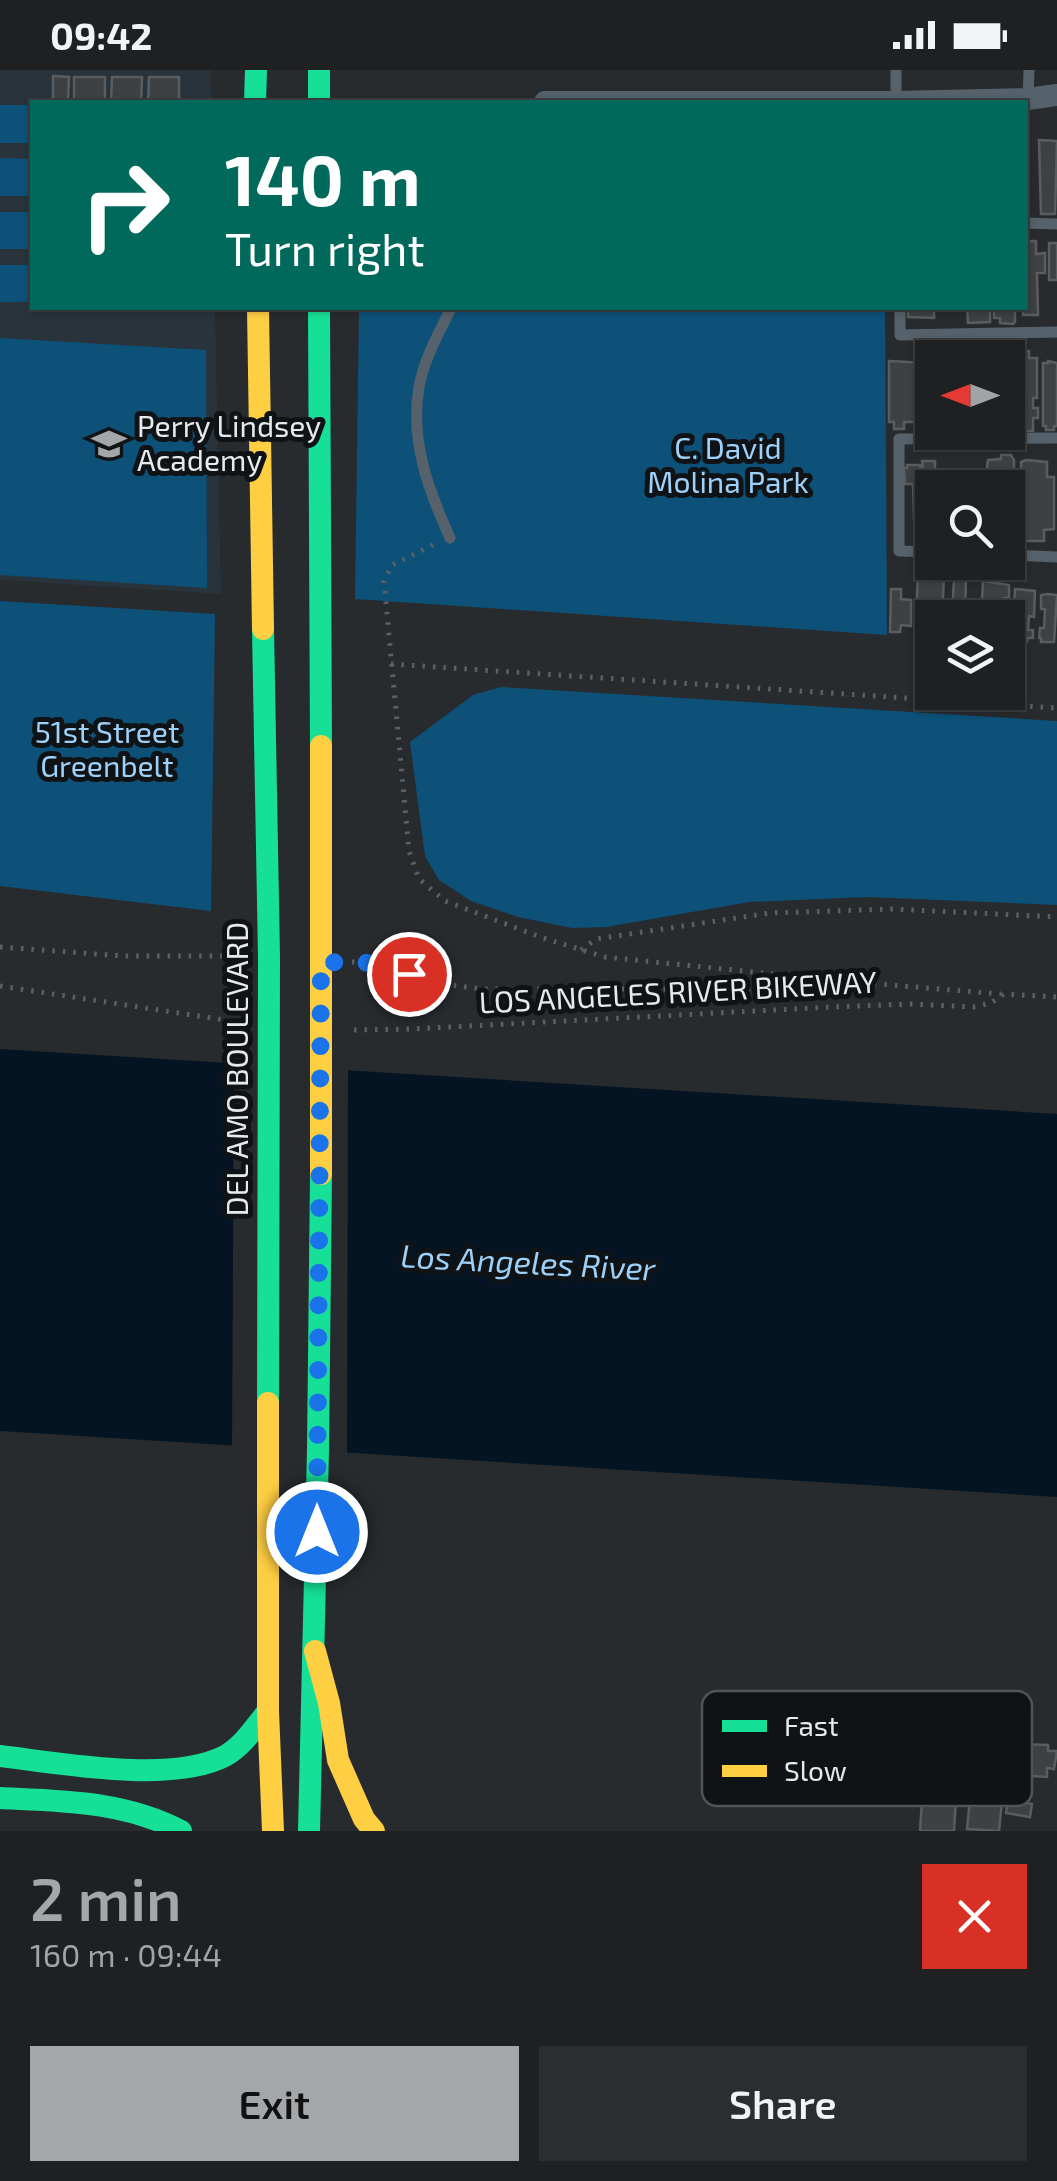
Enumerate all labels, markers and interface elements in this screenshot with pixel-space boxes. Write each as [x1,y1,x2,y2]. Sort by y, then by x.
text: 09:42 [50,12,152,58]
text: 140 m [225,136,421,220]
icon: right [60,140,190,270]
text: Turn right [225,221,425,275]
north arrow [915,340,1025,450]
map controls [915,340,1025,710]
place label: Perry Lindsey Academy [137,407,321,477]
school or university icon: Perry Lindsey Academy [90,425,128,463]
park label: C. David Molina Park [647,429,809,499]
button: search [915,470,1025,580]
button: layers [915,600,1025,710]
park label: 51st Street Greenbelt [35,713,179,783]
street label: DEL AMO BOULEVARD [218,922,254,1216]
pin [367,932,452,1017]
icon: arrive [382,947,437,1002]
street label: LOS ANGELES RIVER BIKEWAY [478,963,878,1019]
water label: Los Angeles River [400,1235,658,1288]
position arrow [265,1480,369,1584]
legend [702,1691,1032,1806]
text: Fast [784,1708,839,1742]
text: Slow [784,1753,847,1787]
text: 2 min [30,1861,182,1933]
button: close [922,1864,1027,1969]
text: 160 m · 09:44 [30,1935,222,1973]
button: Exit [30,2046,519,2161]
button: Share [539,2046,1027,2161]

